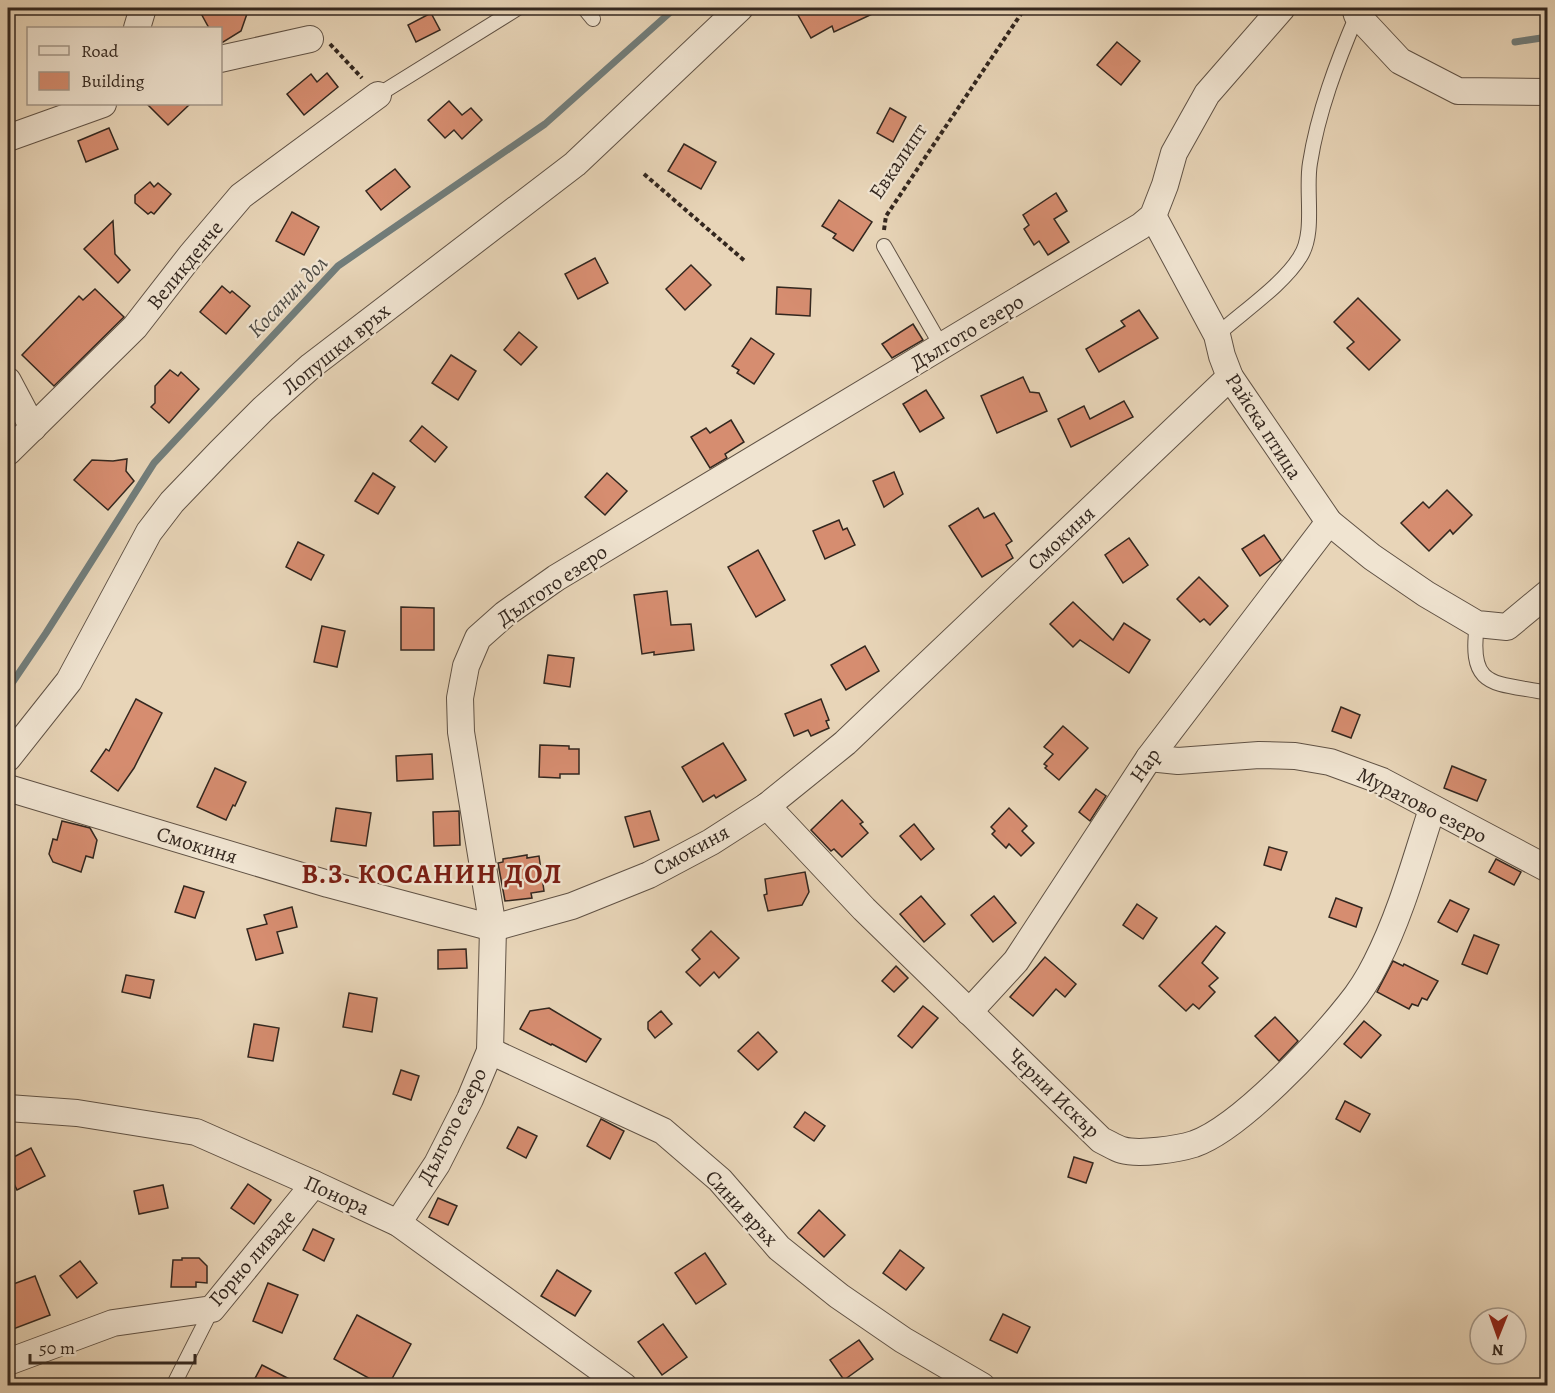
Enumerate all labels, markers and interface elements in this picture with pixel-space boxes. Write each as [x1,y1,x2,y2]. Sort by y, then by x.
legend [27,27,222,105]
text: Road [81,39,119,63]
text: Building [81,69,145,93]
street label: Евкалипт [862,118,934,204]
street label: Великденче [140,214,230,316]
water label: Косанин дол [241,249,335,344]
street label: Дългото езеро [905,287,1029,377]
street label: Лопушки връх [276,296,396,401]
street label: Райска птица [1219,367,1309,485]
street label: Смокиня [1021,499,1101,577]
street label: Дългото езеро [491,538,613,632]
street label: Нар [1123,742,1167,788]
street label: Муратово езеро [1352,760,1492,850]
street label: Смокиня [648,818,734,882]
street label: Смокиня [153,819,241,871]
district label: В.З. КОСАНИН ДОЛ [301,856,563,892]
street label: Черни Искър [1002,1042,1106,1144]
street label: Дългото езеро [411,1063,493,1189]
street label: Сини връх [699,1164,785,1253]
street label: Понора [300,1168,374,1222]
street label: Горно ливаде [202,1204,302,1312]
north arrow [1468,1306,1528,1366]
scale bar [30,1327,195,1365]
text: 50 m [39,1336,75,1360]
text: N [1491,1339,1504,1361]

